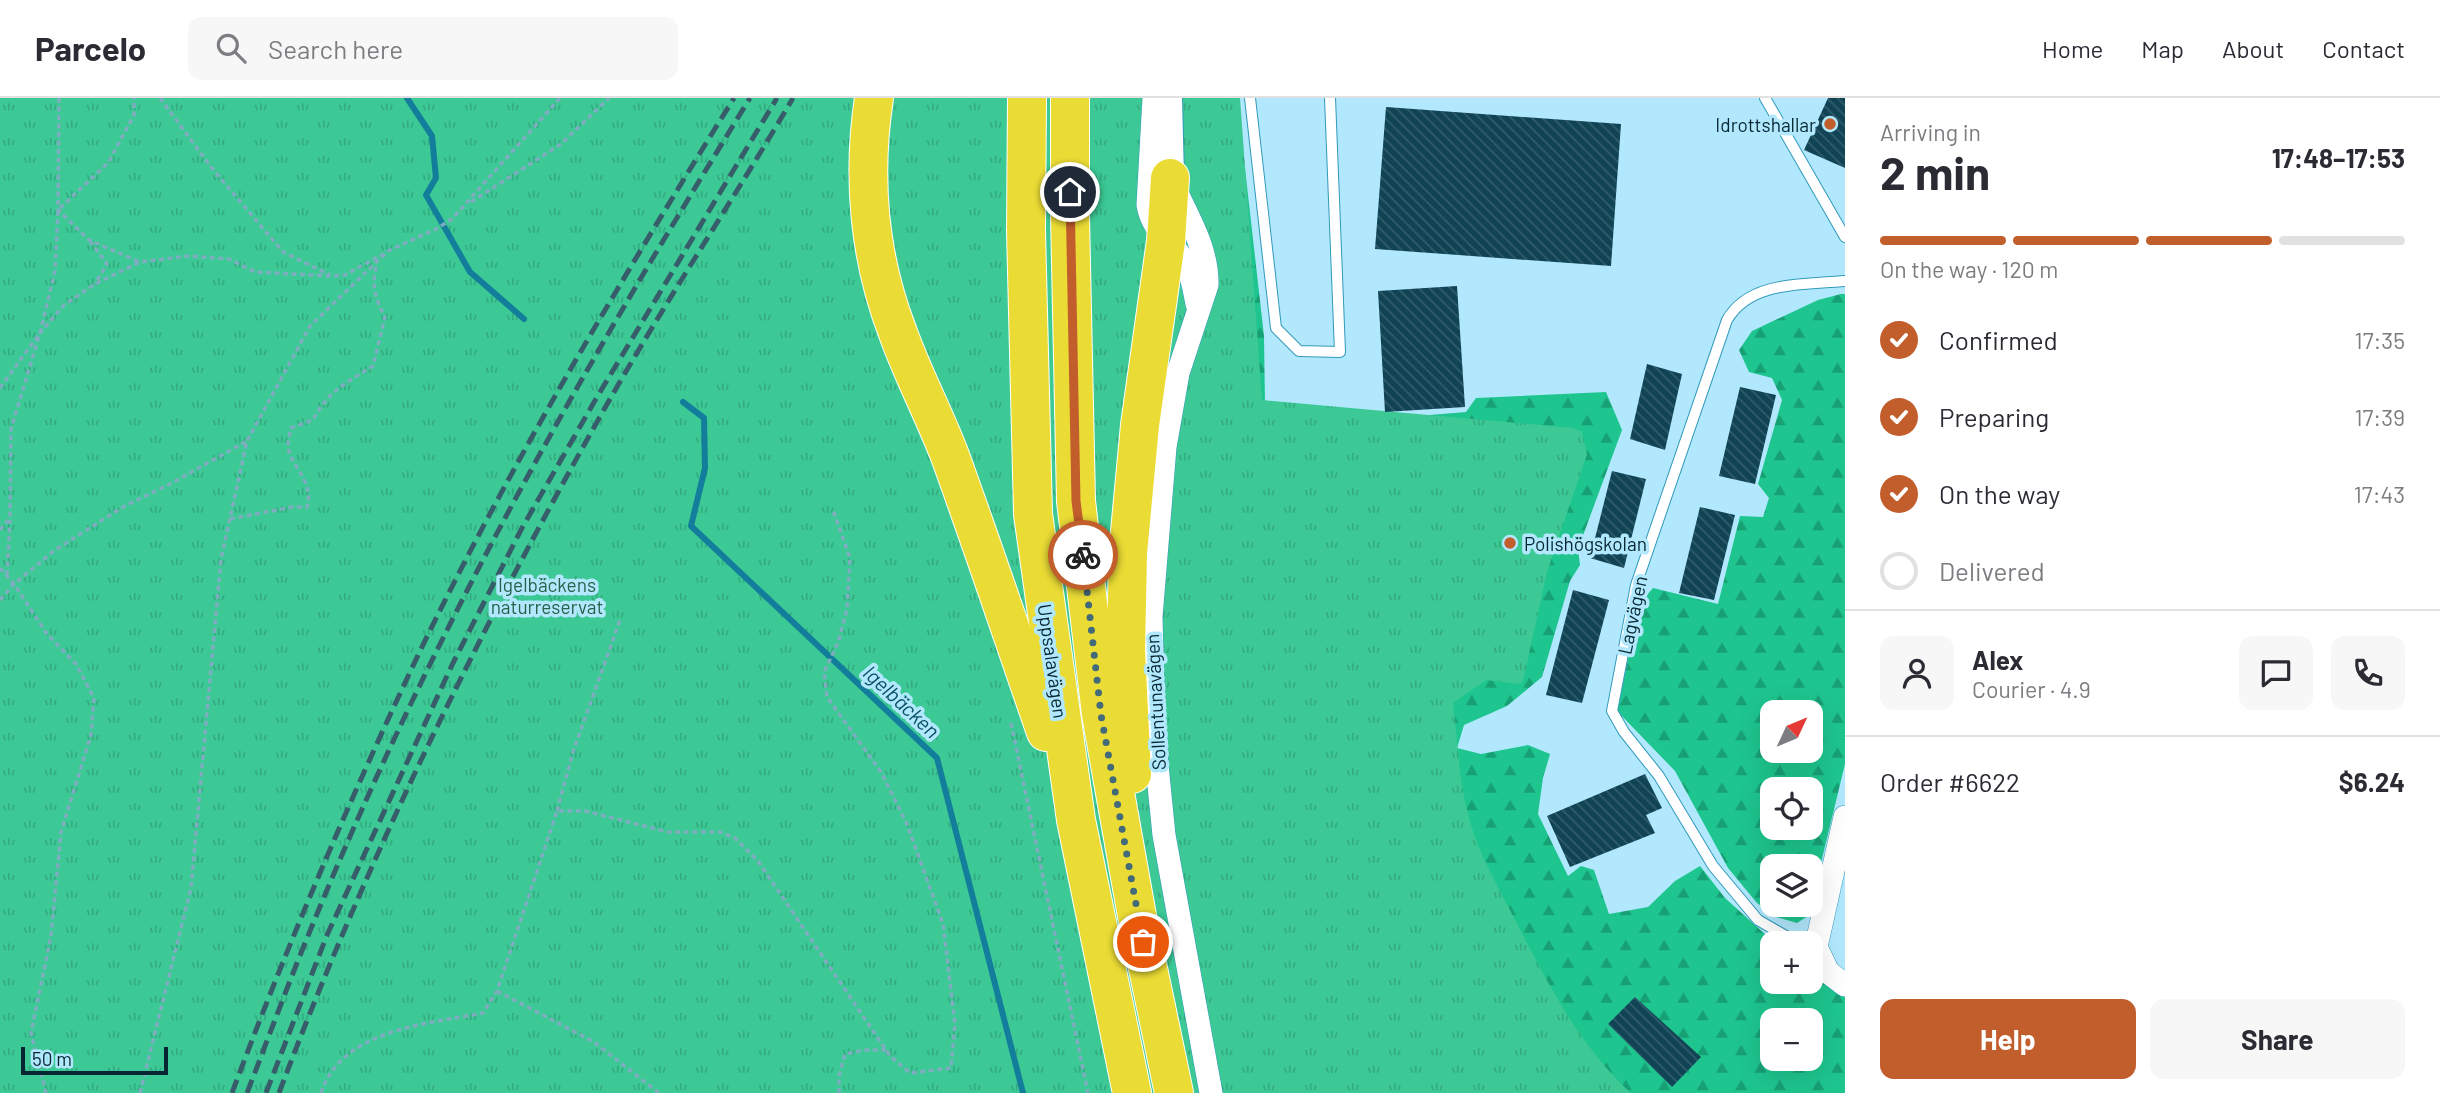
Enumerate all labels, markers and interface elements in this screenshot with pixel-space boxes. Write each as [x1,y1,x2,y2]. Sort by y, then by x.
search box [188,17,678,80]
text: Parcelo [35,28,146,68]
icon: search [212,29,250,67]
text: Search here [268,33,403,64]
text: Home [2042,34,2103,63]
text: Map [2141,34,2184,63]
text: About [2222,34,2284,63]
text: Contact [2322,34,2405,63]
place label: Idrottshallar [1715,113,1816,136]
marker: Idrottshallar [1822,116,1838,132]
text: Arriving in [1880,118,1981,146]
text: 17:48–17:53 [2272,142,2405,173]
text: 2 min [1880,144,1990,199]
pin [1040,162,1100,222]
icon: home [1051,173,1089,211]
text: On the way · 120 m [1880,255,2058,283]
icon: check [1880,321,1918,359]
text: Confirmed [1939,324,2058,355]
text: 17:35 [2355,326,2405,354]
icon: check [1880,398,1918,436]
text: Preparing [1939,401,2049,432]
text: 17:39 [2354,403,2405,431]
icon: check [1880,475,1918,513]
text: On the way [1939,478,2060,509]
text: 17:43 [2354,480,2405,508]
courier [1048,520,1118,590]
place label: Polishögskolan [1524,532,1647,555]
marker: Polishögskolan [1502,535,1518,551]
icon: bike [1064,536,1102,574]
text: Delivered [1939,555,2045,586]
park label: Igelbäckens naturreservat [491,573,603,618]
street label: Lagvägen [1612,574,1652,656]
street label: Uppsalavägen [1034,602,1072,720]
street label: Sollentunavägen [1140,633,1170,771]
button: person [1880,636,1954,710]
button: chat [2239,636,2313,710]
button: phone [2331,636,2405,710]
text: Alex [1972,644,2023,675]
water label: Igelbäcken [859,659,945,743]
text: Courier · 4.9 [1972,675,2091,703]
north arrow [1760,700,1824,763]
map controls [1760,700,1823,1071]
text: Order #6622 [1880,766,2020,797]
text: $6.24 [2339,766,2405,797]
button: locate [1760,777,1823,840]
button: layers [1760,854,1823,917]
pin [1113,912,1173,972]
icon: bag [1124,923,1162,961]
button: + [1760,931,1823,994]
button: Help [1880,999,2136,1079]
button: Share [2150,999,2405,1079]
button: − [1760,1008,1823,1071]
scale bar [21,1044,168,1076]
text: 50 m [32,1047,72,1070]

